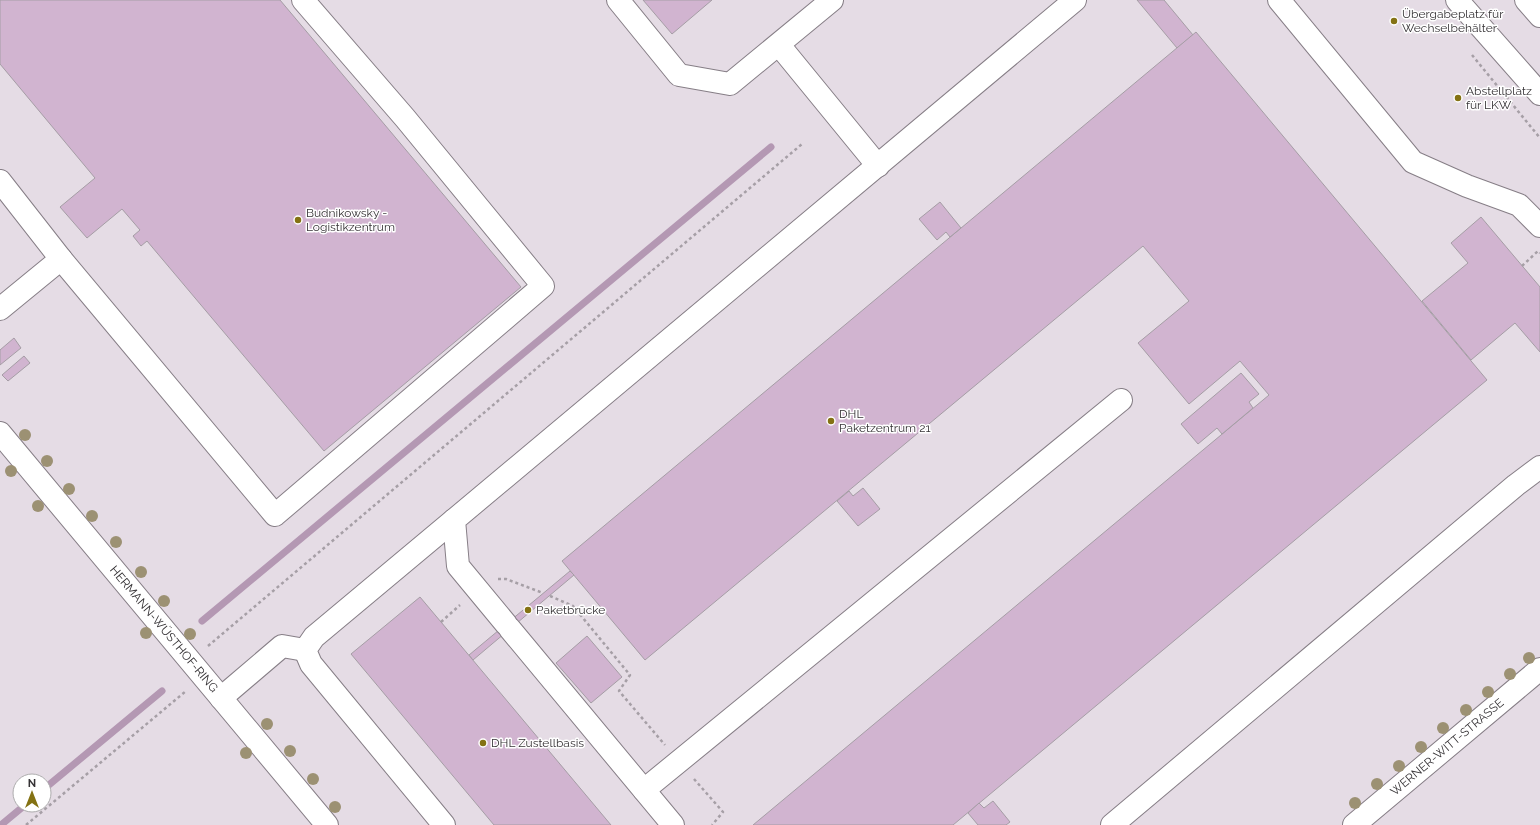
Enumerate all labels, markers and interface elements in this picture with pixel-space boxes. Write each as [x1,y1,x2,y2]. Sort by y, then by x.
place label: Übergabeplatz für Wechselbehälter [1402,7,1504,35]
marker: Übergabeplatz für Wechselbehälter [1389,16,1399,26]
place label: Abstellplatz für LKW [1466,84,1532,112]
marker: Abstellplatz für LKW [1453,93,1463,103]
place label: Budnikowsky - Logistikzentrum [306,206,395,234]
marker: Budnikowsky - Logistikzentrum [293,215,303,225]
place label: DHL Paketzentrum 21 [839,407,931,435]
marker: DHL Paketzentrum 21 [826,416,836,426]
street label: HERMANN-WÜSTHOF-RING [107,563,221,695]
place label: Paketbrücke [536,603,605,617]
marker: Paketbrücke [523,605,533,615]
street label: WERNER-WITT-STRASSE [1388,696,1506,798]
place label: DHL Zustellbasis [491,736,584,750]
marker: DHL Zustellbasis [478,738,488,748]
north arrow [12,773,52,813]
text: N [28,777,36,790]

